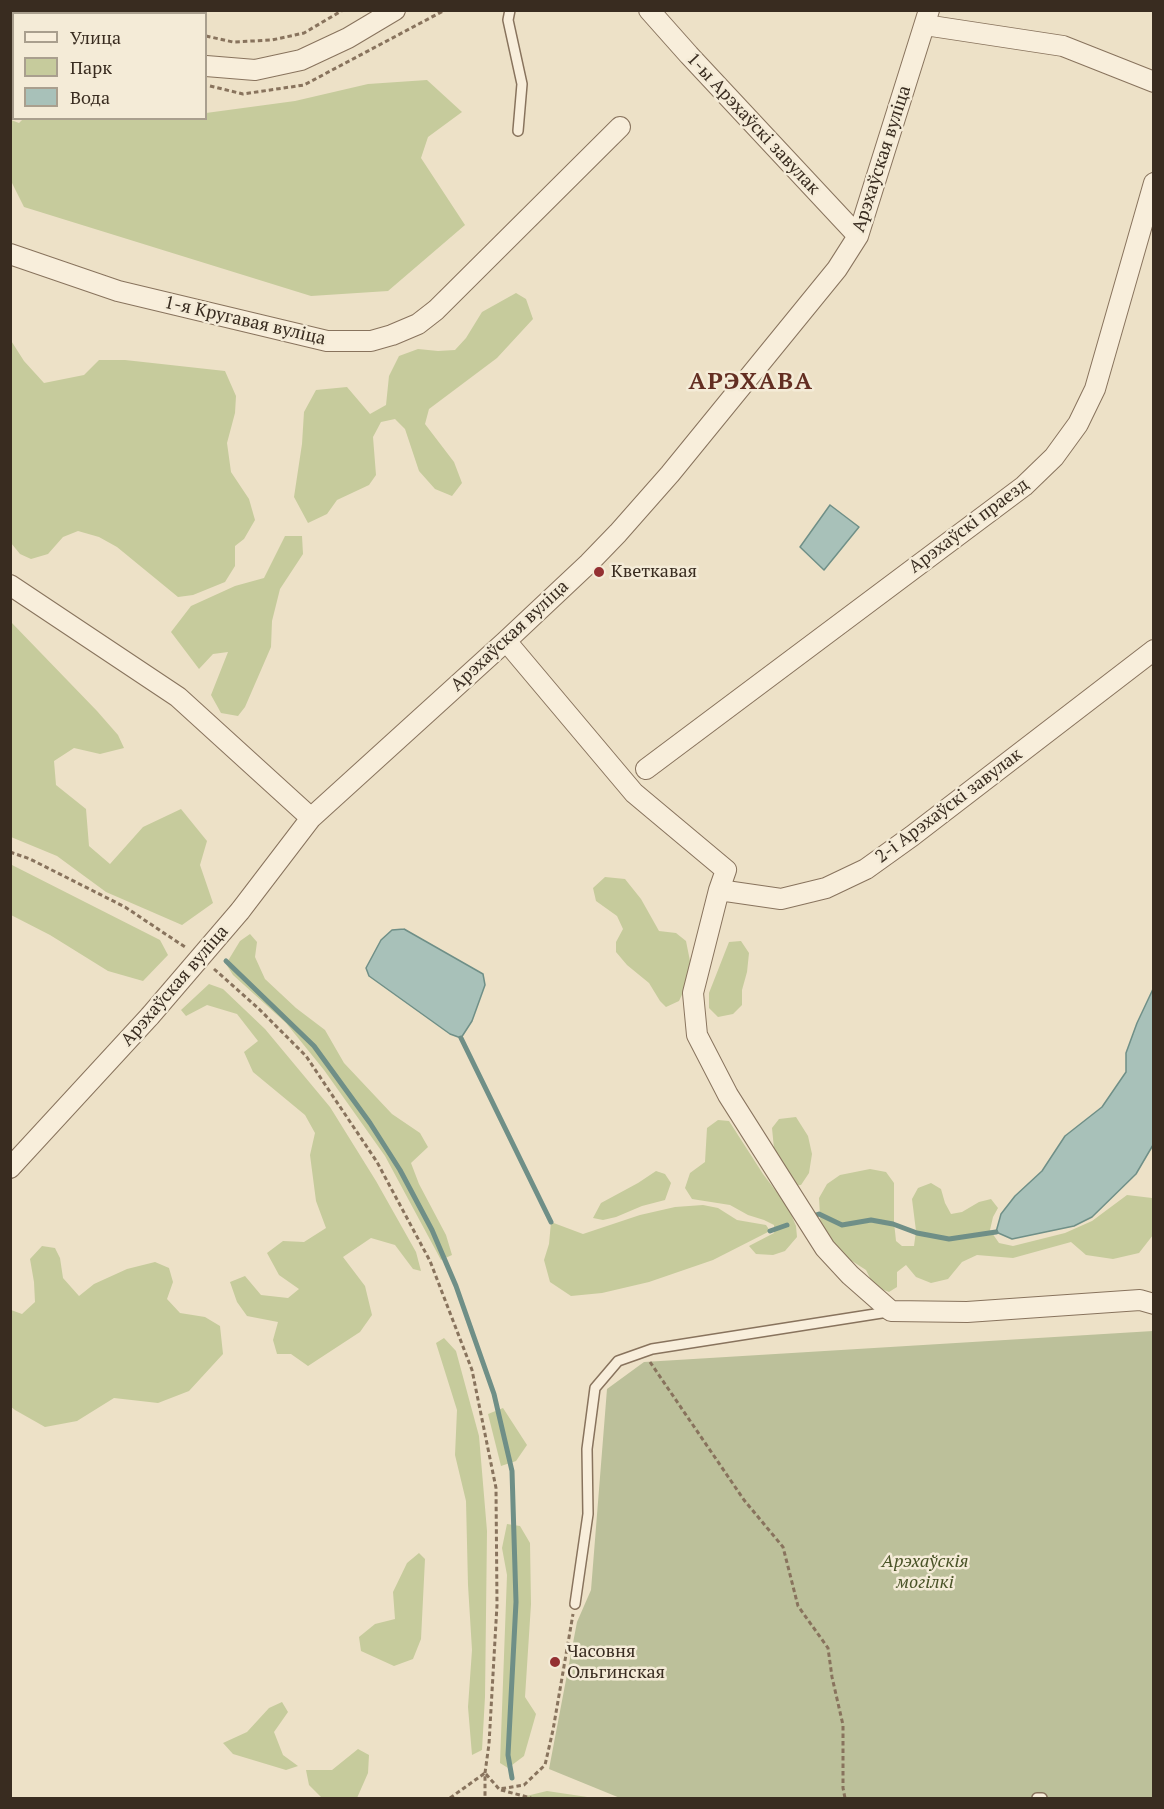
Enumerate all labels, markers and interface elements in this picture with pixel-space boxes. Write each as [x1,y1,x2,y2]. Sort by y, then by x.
legend [12,12,207,120]
text: Улица [70,25,121,49]
street label: 1-ы Арэхаўскі завулак [682,49,824,199]
text: Парк [70,55,112,79]
street label: Арэхаўская вуліца [848,83,916,235]
text: Вода [70,85,110,109]
street label: 1-я Кругавая вуліца [162,292,328,350]
district label: АРЭХАВА [688,368,814,396]
street label: Арэхаўскі праезд [905,474,1033,578]
place label: Кветкавая [611,561,697,583]
marker: Кветкавая [592,565,606,579]
street label: Арэхаўская вуліца [447,576,573,696]
street label: 2-і Арэхаўскі завулак [872,744,1026,868]
street label: Арэхаўская вуліца [117,921,233,1051]
park label: Арэхаўскія могілкі [882,1551,968,1594]
place label: Часовня Ольгинская [567,1641,665,1684]
marker: Часовня Ольгинская [548,1655,562,1669]

